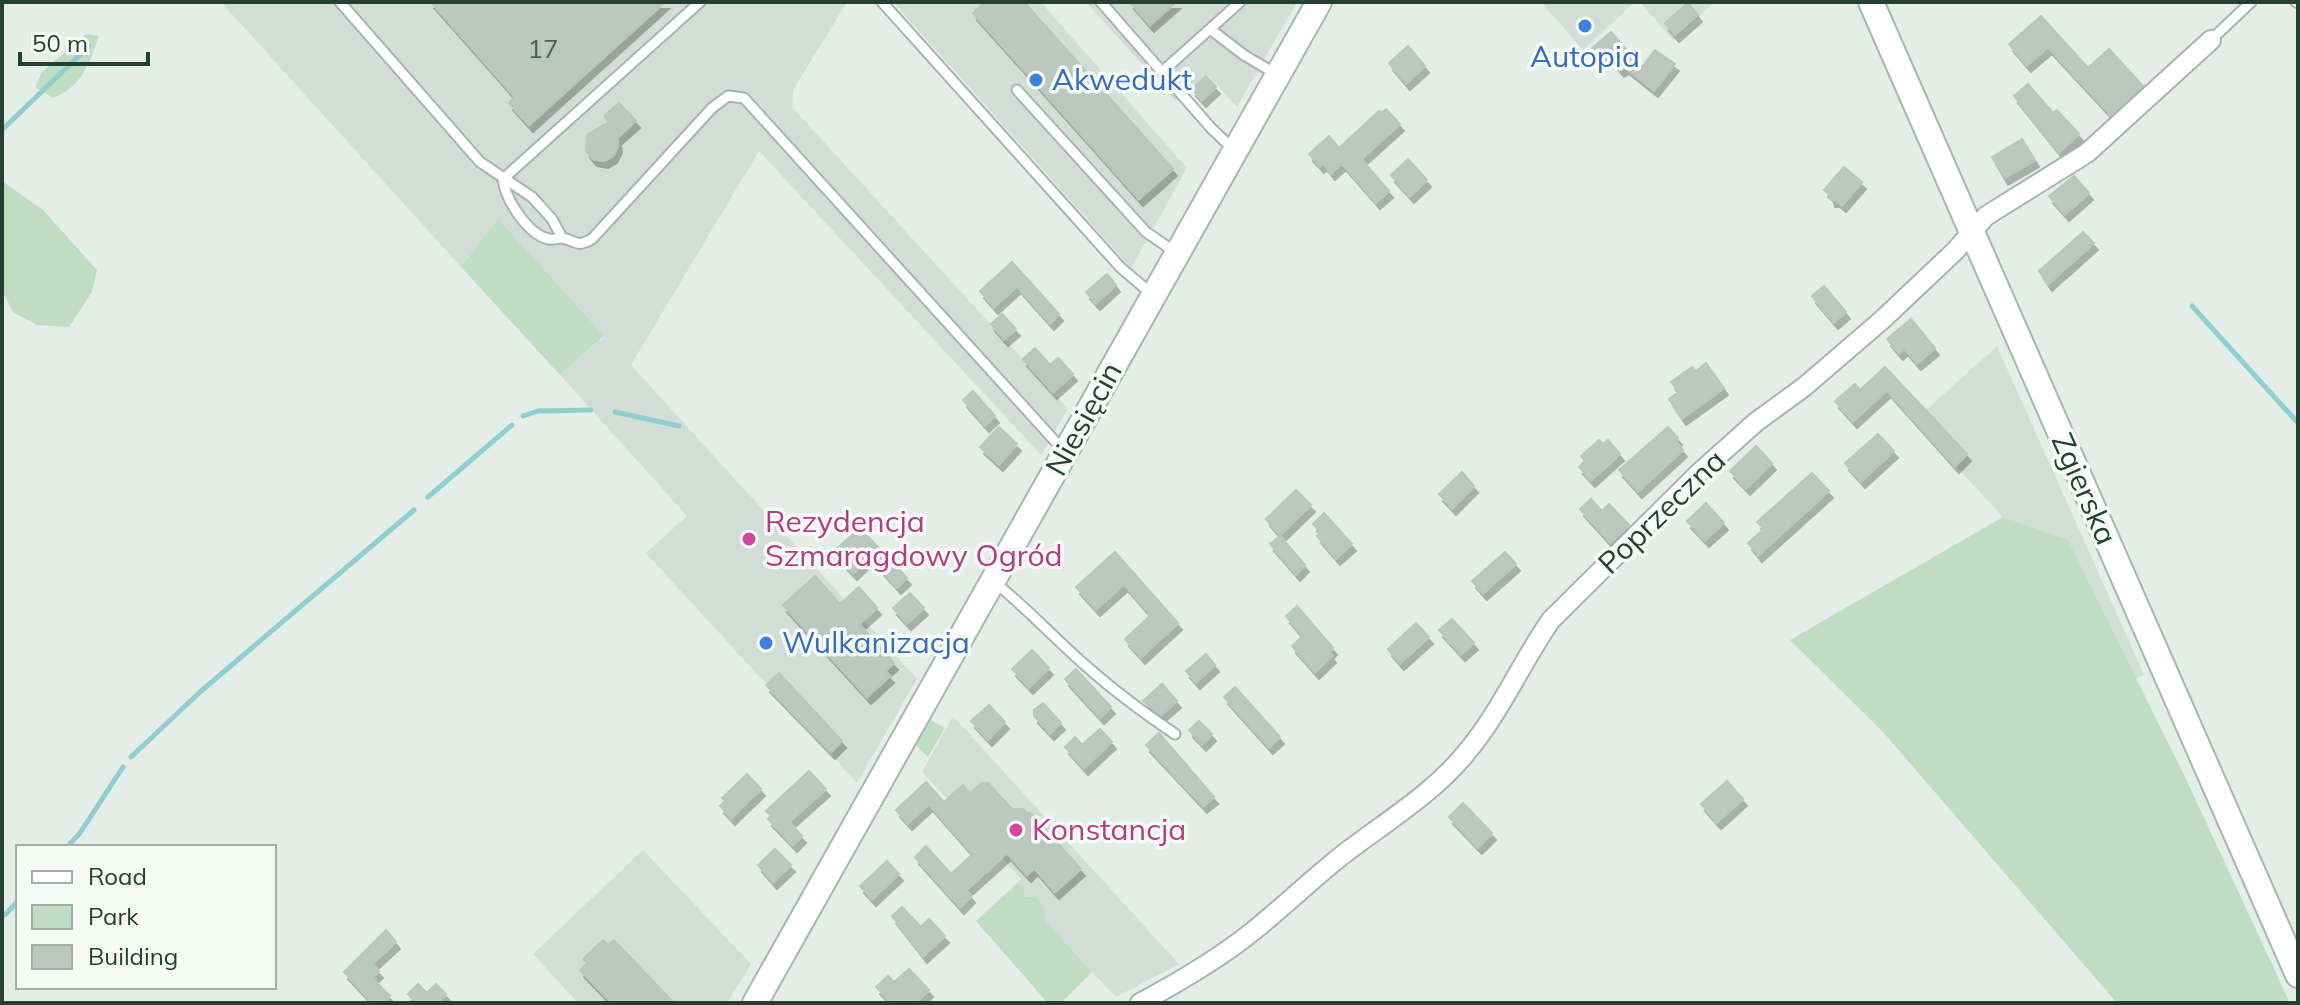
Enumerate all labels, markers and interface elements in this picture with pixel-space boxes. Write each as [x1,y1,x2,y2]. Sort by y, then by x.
scale bar [20,16,148,66]
marker: Autopia [1576,17,1594,35]
text: 50 m [32,28,88,58]
house number: 17 [527,32,559,65]
place label: Autopia [1530,37,1640,75]
place label: Akwedukt [1052,60,1192,98]
marker: Akwedukt [1027,71,1045,89]
street label: Niesięcin [1037,355,1130,482]
street label: Zgierska [2044,427,2126,550]
street label: Poprzeczna [1590,441,1733,581]
place label: Rezydencja Szmaragdowy Ogród [765,502,1063,574]
marker: Rezydencja Szmaragdowy Ogród [740,530,758,548]
place label: Wulkanizacja [782,623,970,661]
marker: Wulkanizacja [757,634,775,652]
place label: Konstancja [1032,810,1186,848]
marker: Konstancja [1007,821,1025,839]
legend [16,845,276,989]
text: Road [88,861,147,891]
text: Park [88,901,139,931]
text: Building [88,941,178,971]

